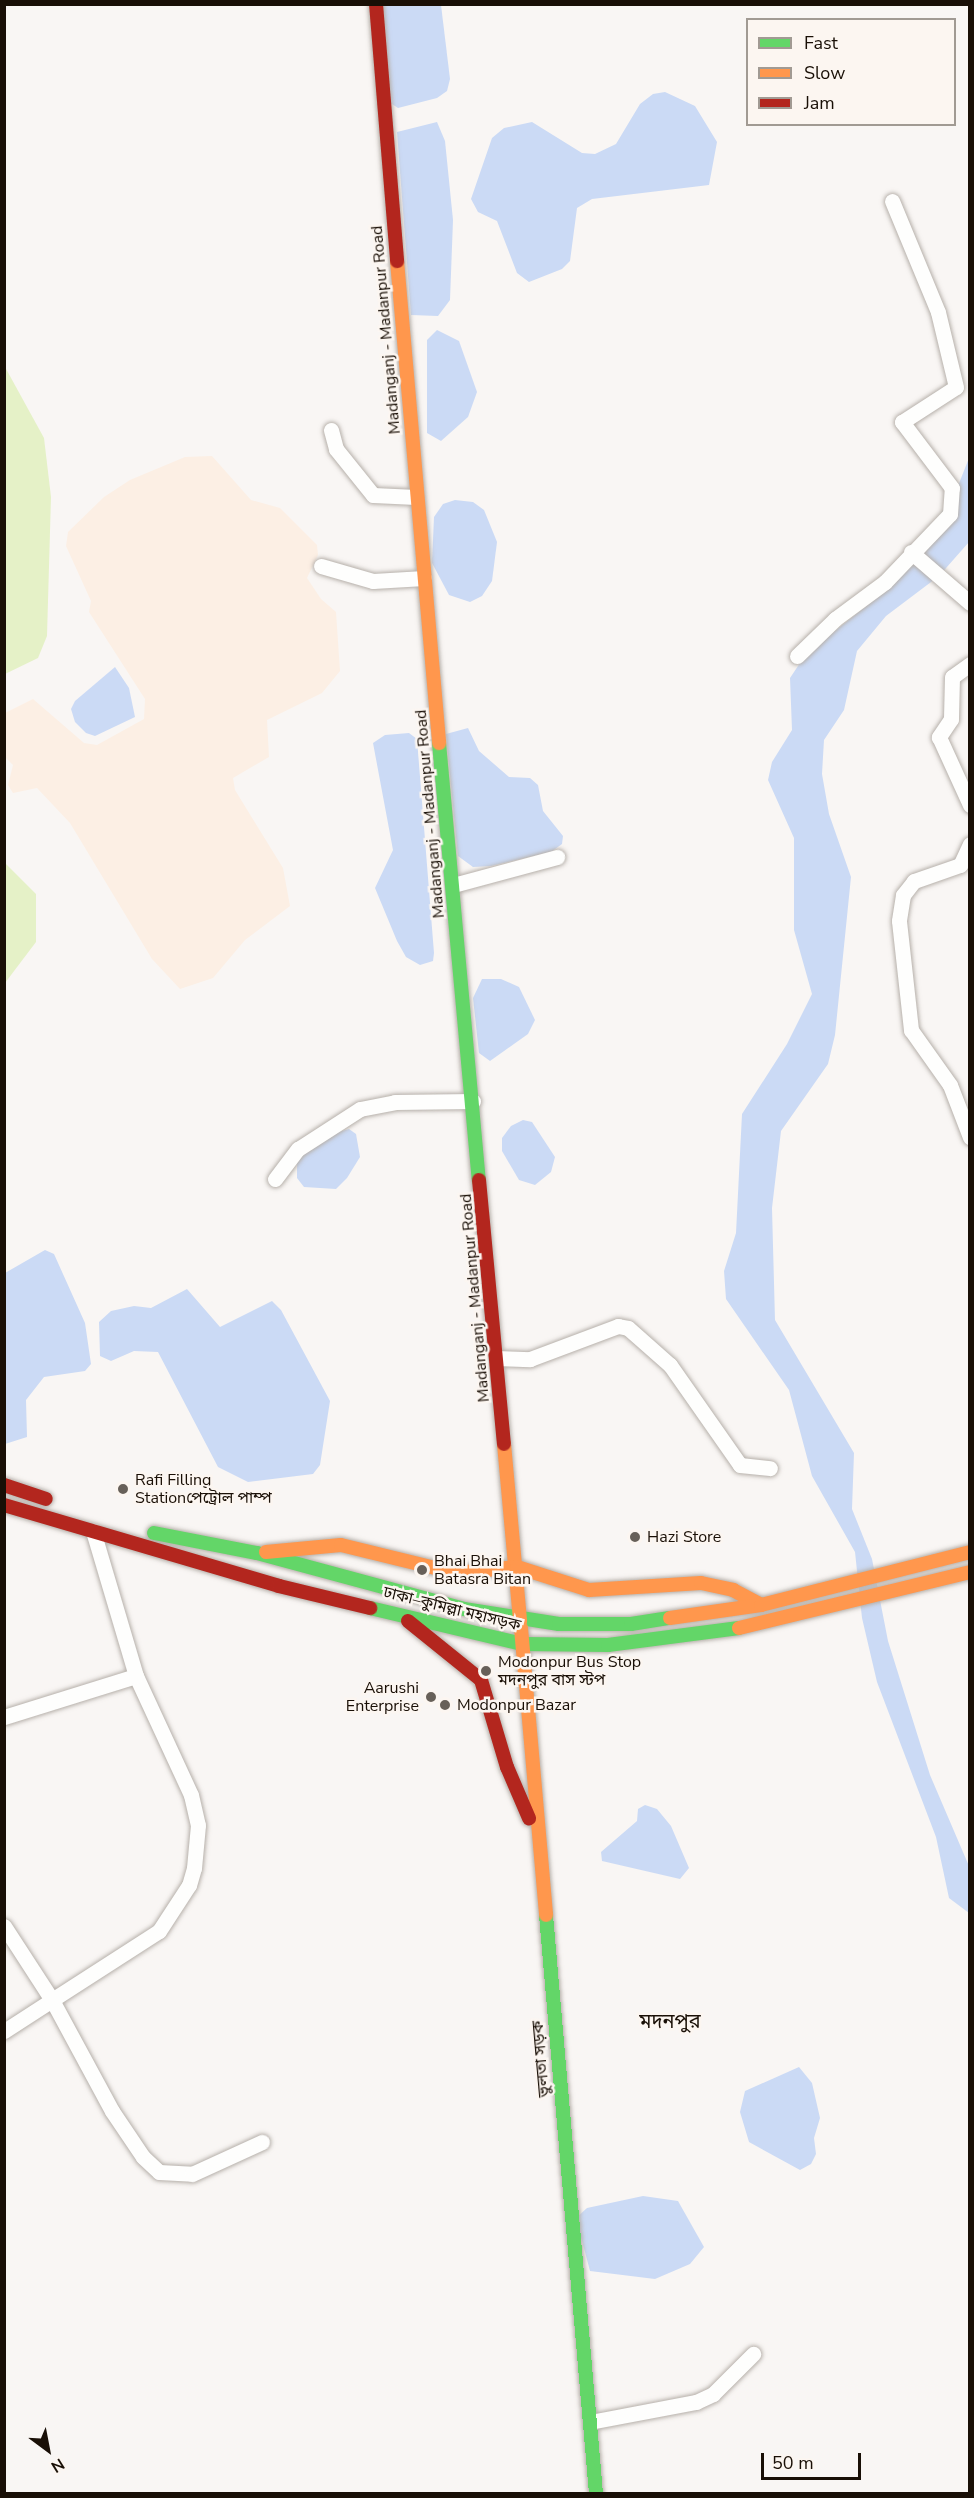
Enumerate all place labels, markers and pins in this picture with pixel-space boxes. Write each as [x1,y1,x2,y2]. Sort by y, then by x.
place label: Rafi Filling Stationপেট্রোল পাম্প [135,1470,272,1508]
marker: Rafi Filling Stationপেট্রোল পাম্প [116,1482,130,1496]
place label: Hazi Store [647,1527,721,1547]
marker: Hazi Store [628,1530,642,1544]
place label: Bhai Bhai Batasra Bitan [434,1551,531,1589]
marker: Bhai Bhai Batasra Bitan [415,1563,429,1577]
place label: Modonpur Bus Stop মদনপুর বাস স্টপ [498,1652,641,1690]
marker: Modonpur Bus Stop মদনপুর বাস স্টপ [479,1664,493,1678]
place label: Aarushi Enterprise [346,1678,419,1716]
marker: Aarushi Enterprise [424,1690,438,1704]
place label: Modonpur Bazar [457,1695,576,1715]
marker: Modonpur Bazar [438,1698,452,1712]

